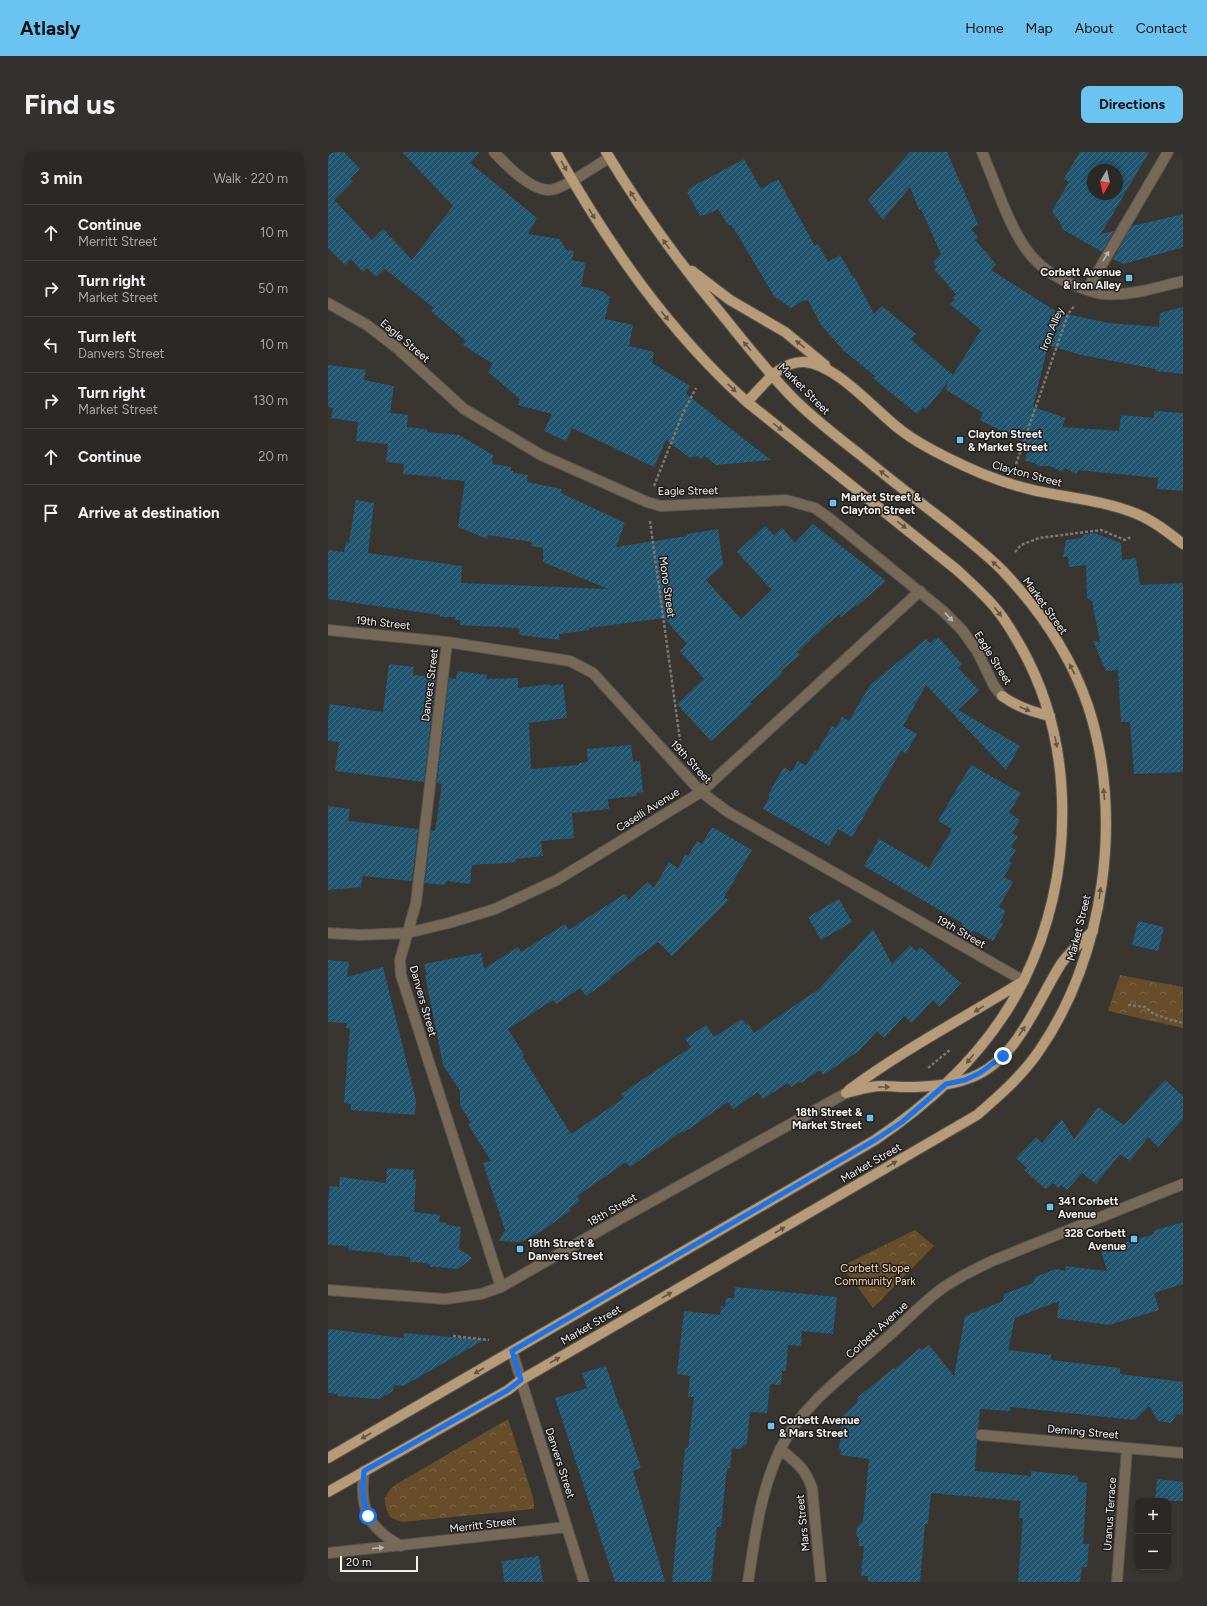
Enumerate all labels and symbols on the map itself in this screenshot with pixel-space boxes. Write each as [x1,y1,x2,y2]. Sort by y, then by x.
one-way arrow [560,160,567,172]
north arrow [1087,164,1123,200]
one-way arrow [629,191,637,201]
one-way arrow [589,208,596,220]
one-way arrow [662,239,670,250]
one-way arrow [1103,250,1110,262]
place label: Corbett Avenue & Iron Alley [1040,266,1122,292]
marker: Corbett Avenue & Iron Alley [1124,273,1134,283]
street label: Iron Alley [1037,305,1067,353]
one-way arrow [661,310,670,321]
street label: Eagle Street [378,317,432,365]
one-way arrow [795,340,806,348]
one-way arrow [743,341,752,351]
street label: Market Street [776,361,832,417]
one-way arrow [727,384,737,393]
one-way arrow [772,422,783,431]
place label: Clayton Street & Market Street [968,428,1048,454]
marker: Clayton Street & Market Street [955,435,965,445]
street label: Clayton Street [991,458,1063,490]
one-way arrow [878,470,889,478]
street label: Eagle Street [658,484,718,498]
place label: Market Street & Clayton Street [841,491,922,517]
marker: Market Street & Clayton Street [828,498,838,508]
one-way arrow [896,521,907,529]
street label: Mono Street [656,556,678,618]
one-way arrow [991,560,1001,569]
street label: Market Street [1020,575,1070,637]
one-way arrow [994,606,1002,617]
one-way arrow [944,611,953,622]
street label: 19th Street [355,614,411,632]
street label: Eagle Street [971,629,1015,687]
street label: Danvers Street [419,648,441,722]
one-way arrow [1069,663,1075,675]
one-way arrow [1019,706,1030,712]
one-way arrow [1053,736,1059,748]
street label: 19th Street [668,738,714,786]
street label: Caselli Avenue [614,785,682,835]
one-way arrow [1101,788,1108,800]
one-way arrow [1097,887,1103,899]
street label: Market Street [1065,894,1093,962]
street label: 19th Street [934,913,988,951]
street label: Danvers Street [407,964,439,1038]
one-way arrow [973,1005,985,1012]
one-way arrow [1018,1026,1025,1037]
route end [994,1047,1012,1065]
one-way arrow [966,1054,975,1064]
one-way arrow [878,1084,891,1090]
place label: 18th Street & Market Street [792,1106,863,1132]
marker: 18th Street & Market Street [865,1113,875,1123]
street label: Market Street [839,1140,903,1186]
one-way arrow [886,1161,898,1168]
street label: 18th Street [585,1191,639,1229]
place label: 341 Corbett Avenue [1058,1195,1119,1221]
marker: 341 Corbett Avenue [1045,1202,1055,1212]
one-way arrow [774,1226,786,1233]
place label: 328 Corbett Avenue [1064,1227,1127,1253]
marker: 328 Corbett Avenue [1129,1234,1139,1244]
place label: 18th Street & Danvers Street [528,1237,604,1263]
marker: 18th Street & Danvers Street [515,1244,525,1254]
park label: Corbett Slope Community Park [834,1262,916,1288]
one-way arrow [661,1291,673,1298]
street label: Corbett Avenue [843,1299,911,1361]
street label: Market Street [559,1302,623,1348]
one-way arrow [549,1357,561,1364]
one-way arrow [473,1367,484,1374]
place label: Corbett Avenue & Mars Street [779,1414,860,1440]
marker: Corbett Avenue & Mars Street [766,1421,776,1431]
street label: Deming Street [1047,1422,1119,1442]
street label: Danvers Street [543,1426,577,1500]
one-way arrow [360,1433,372,1440]
street label: Uranus Terrace [1101,1477,1119,1551]
street label: Mars Street [794,1494,812,1552]
route start [359,1507,377,1525]
street label: Merritt Street [449,1514,517,1536]
one-way arrow [372,1545,384,1551]
scale bar [340,1554,418,1573]

